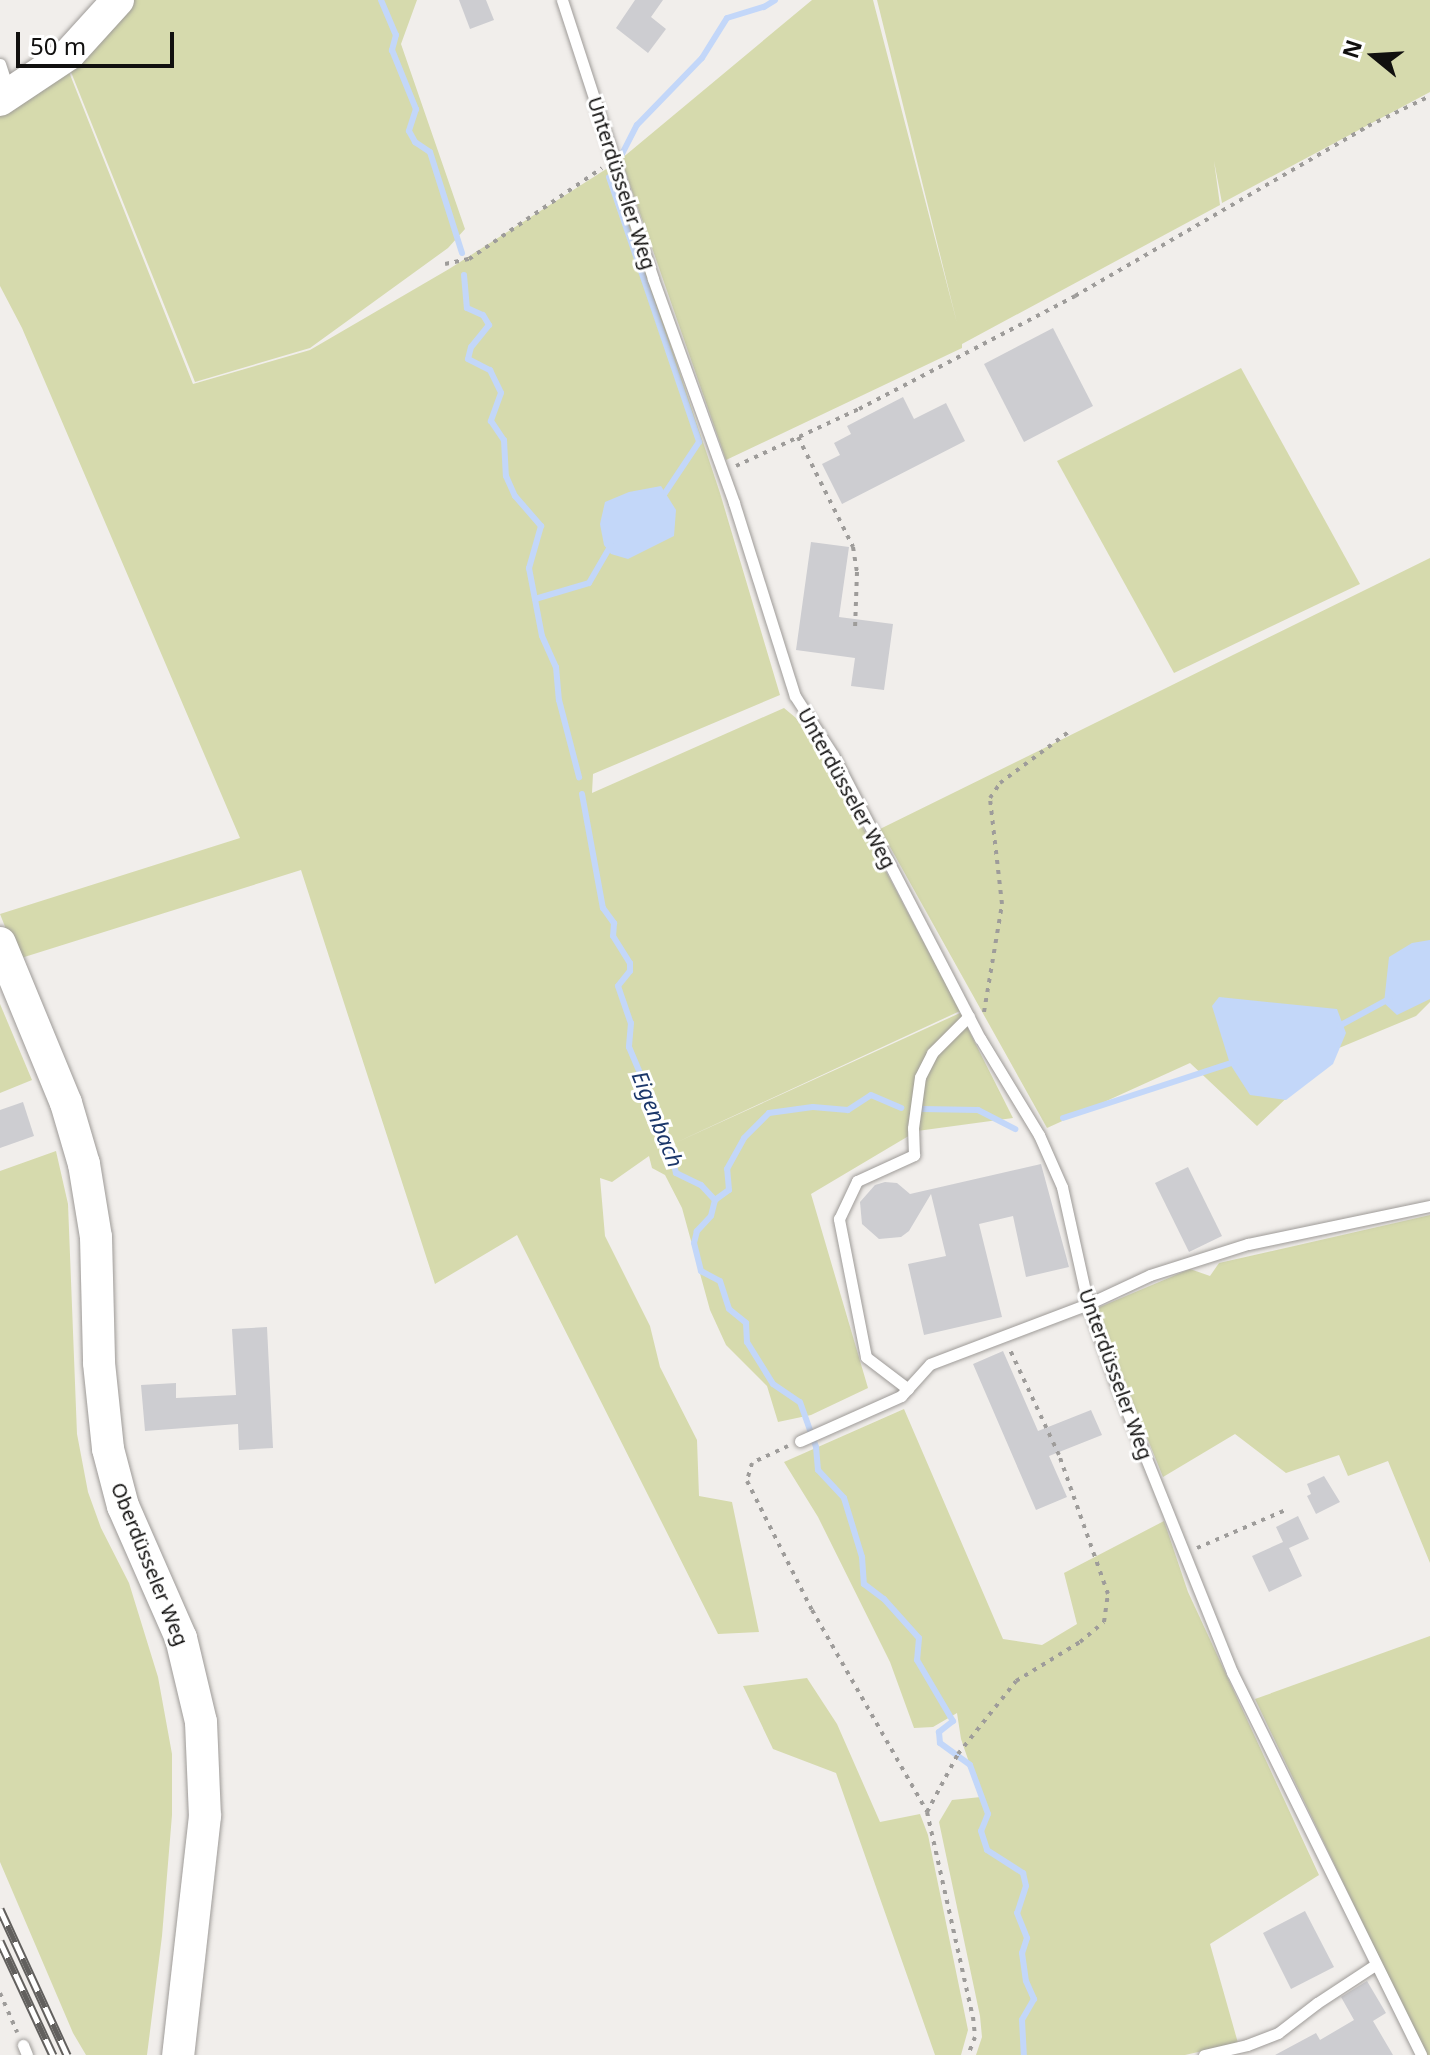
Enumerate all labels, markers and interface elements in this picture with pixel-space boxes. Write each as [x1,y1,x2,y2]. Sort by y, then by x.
scale bar [20,16,178,66]
north arrow [1334,16,1414,96]
text: 50 m [30,29,86,62]
text: N [1334,35,1368,62]
street label: Unterdüsseler Weg [583,94,661,272]
street label: Unterdüsseler Weg [793,703,901,873]
water label: Eigenbach [627,1067,689,1171]
street label: Unterdüsseler Weg [1074,1285,1158,1463]
street label: Oberdüsseler Weg [106,1479,194,1649]

